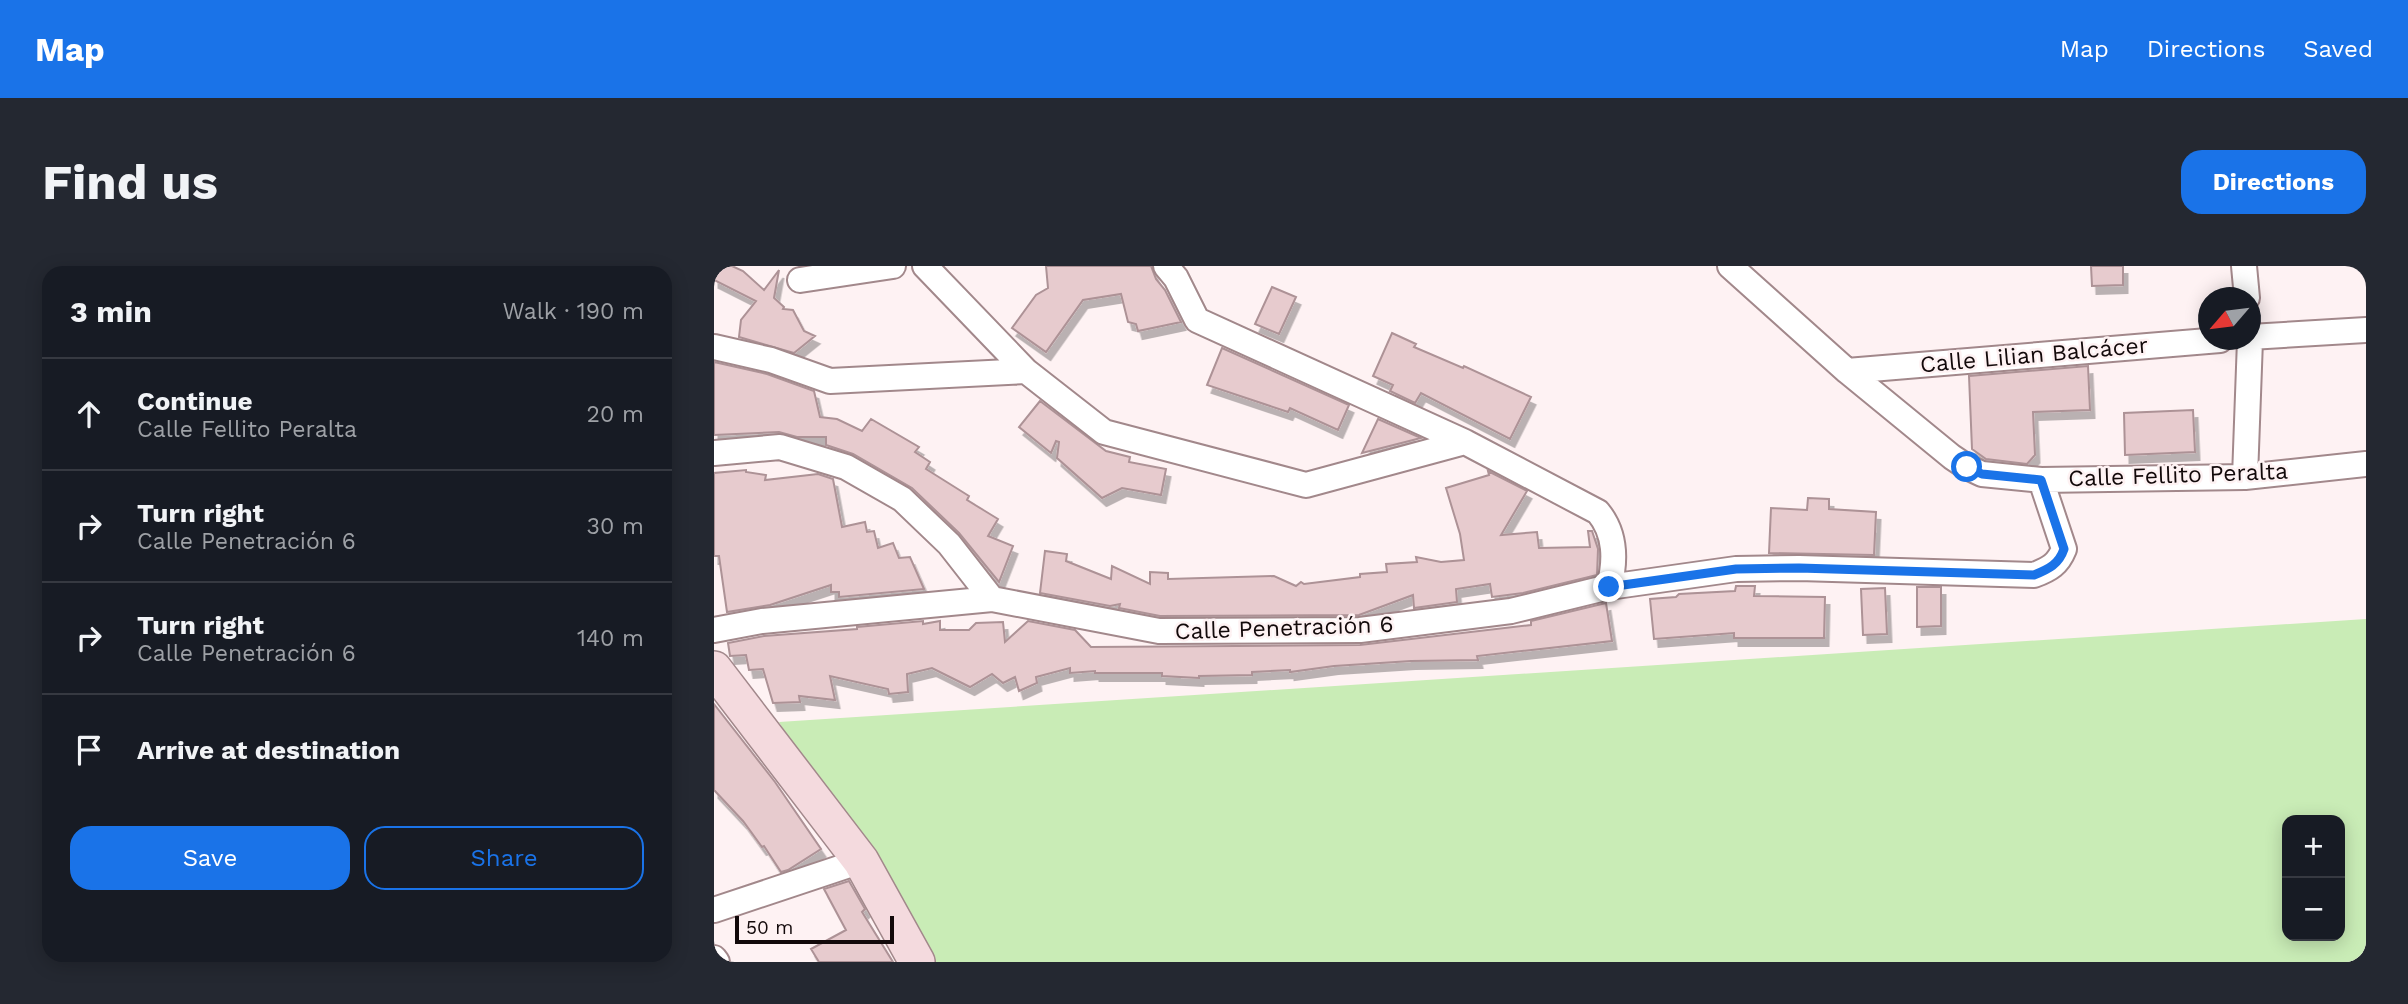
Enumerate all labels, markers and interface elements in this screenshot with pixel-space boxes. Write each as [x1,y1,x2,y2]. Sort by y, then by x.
text: Map [35,30,105,69]
text: Map [2060,35,2109,63]
text: Directions [2147,35,2265,63]
text: Saved [2303,35,2373,63]
button: Directions [2181,150,2366,214]
text: Find us [42,153,218,211]
north arrow [2198,287,2261,350]
text: 3 min [70,294,152,329]
text: Walk · 190 m [503,298,644,325]
street label: Calle Lilian Balcácer [1919,332,2149,378]
text: Continue [137,386,253,416]
icon: ahead [70,395,108,433]
text: 20 m [587,401,644,428]
text: Calle Fellito Peralta [137,416,357,443]
route start [1951,451,1982,482]
street label: Calle Fellito Peralta [2068,458,2288,492]
text: Turn right [137,498,264,528]
icon: right [70,507,108,545]
text: 30 m [587,513,644,540]
text: Calle Penetración 6 [137,528,356,555]
route end [1593,571,1624,602]
text: Turn right [137,610,264,640]
street label: Calle Penetración 6 [1174,611,1394,645]
icon: right [70,619,108,657]
text: 140 m [577,625,644,652]
text: Calle Penetración 6 [137,640,356,667]
icon: arrive [70,731,108,769]
text: Arrive at destination [137,735,400,765]
map controls [2282,815,2345,941]
button: + [2282,815,2345,878]
button: Save [70,826,350,890]
button: Share [364,826,644,890]
button: − [2282,878,2345,941]
scale bar [735,913,894,945]
text: 50 m [746,916,793,939]

